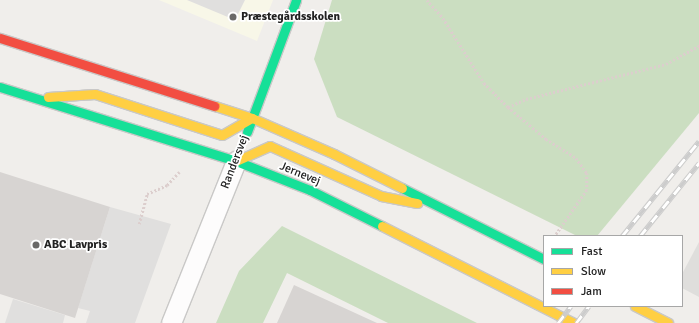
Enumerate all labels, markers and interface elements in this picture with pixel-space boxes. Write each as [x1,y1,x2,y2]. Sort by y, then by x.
place label: Præstegårdsskolen [241,10,340,24]
marker: Præstegårdsskolen [228,12,238,22]
street label: Randersvej [218,133,252,191]
street label: Jernevej [277,159,323,189]
legend [543,235,683,307]
place label: ABC Lavpris [44,238,107,252]
marker: ABC Lavpris [31,240,41,250]
text: Fast [581,244,602,259]
text: Slow [581,264,606,279]
text: Jam [581,284,602,299]

